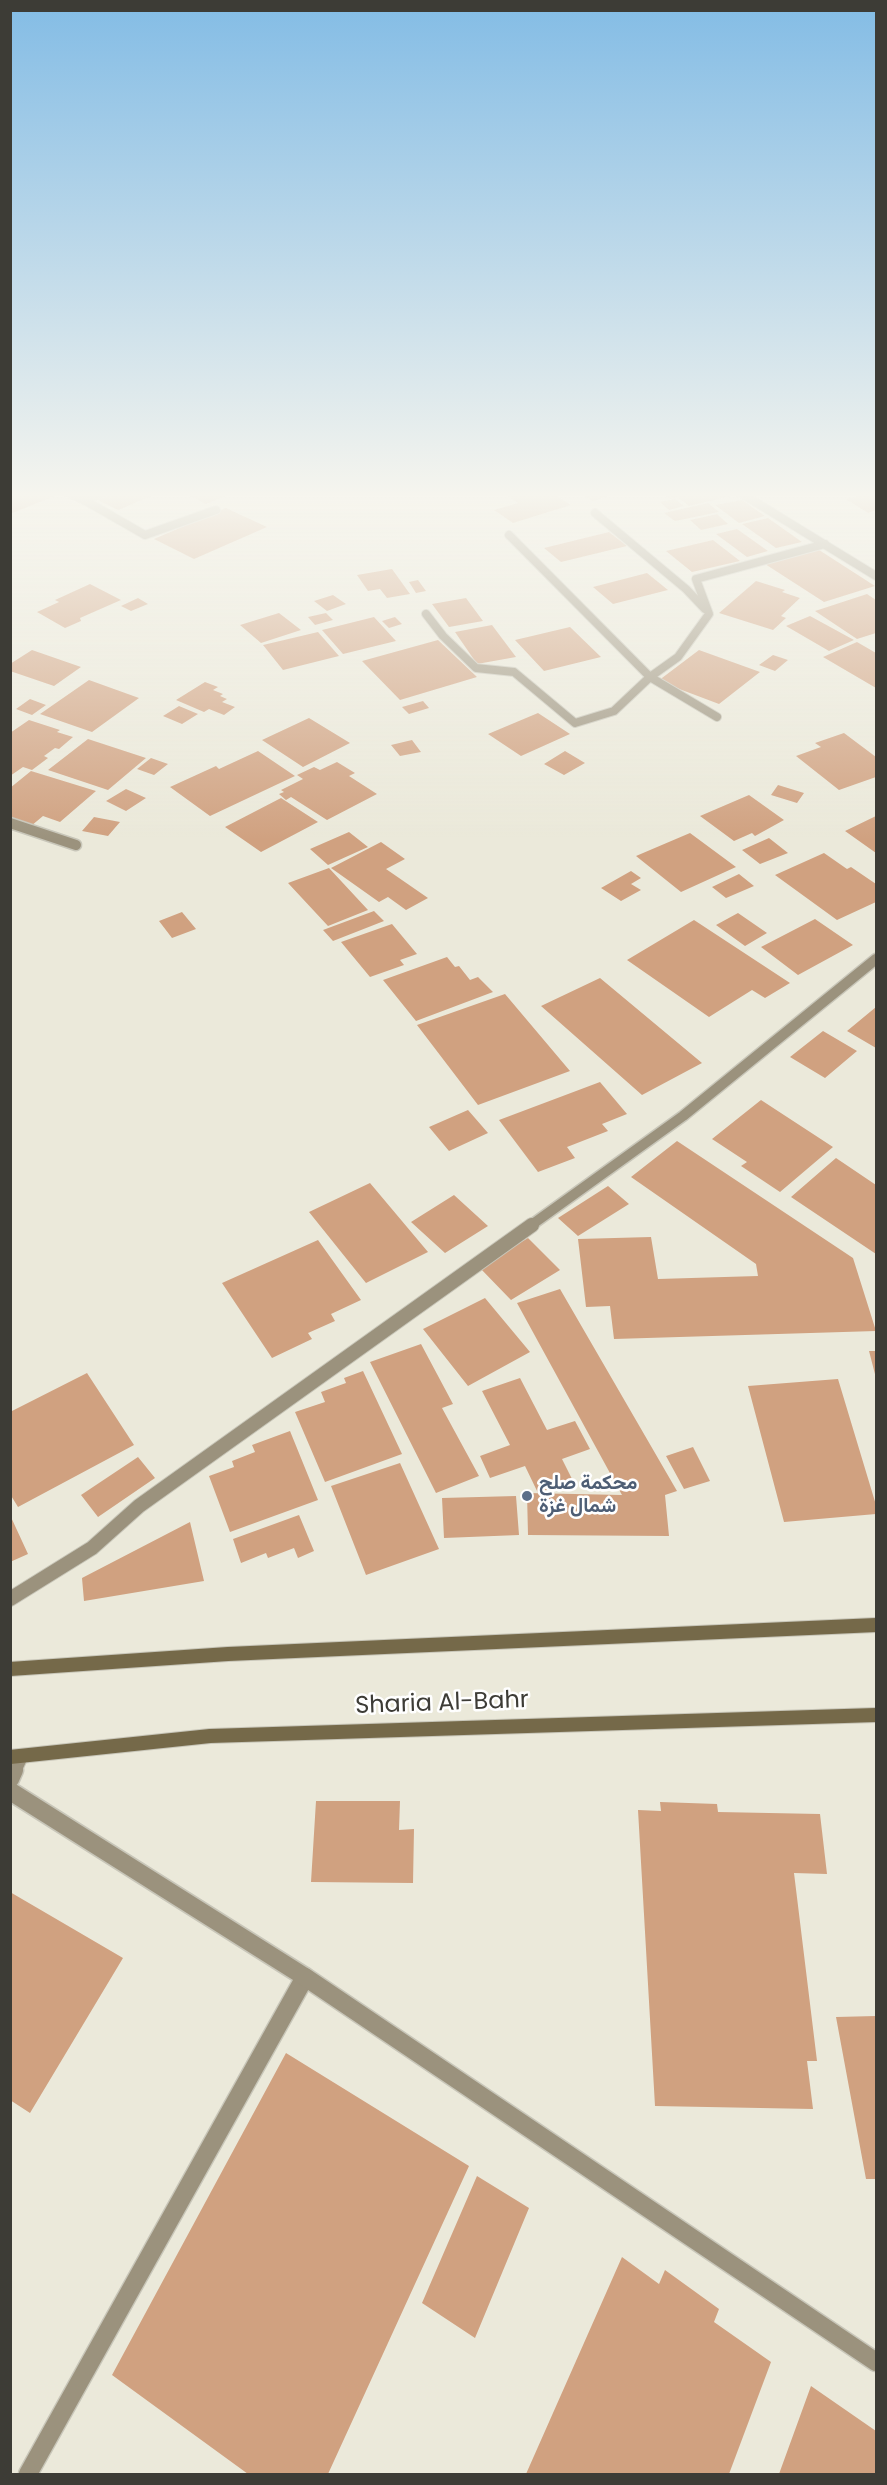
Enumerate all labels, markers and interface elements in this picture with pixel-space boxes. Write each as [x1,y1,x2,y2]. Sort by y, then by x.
place label: محكمة صلح شمال غزة [539,1472,637,1519]
marker: محكمة صلح شمال غزة [520,1489,534,1503]
street label: Sharia Al-Bahr [355,1687,529,1721]

